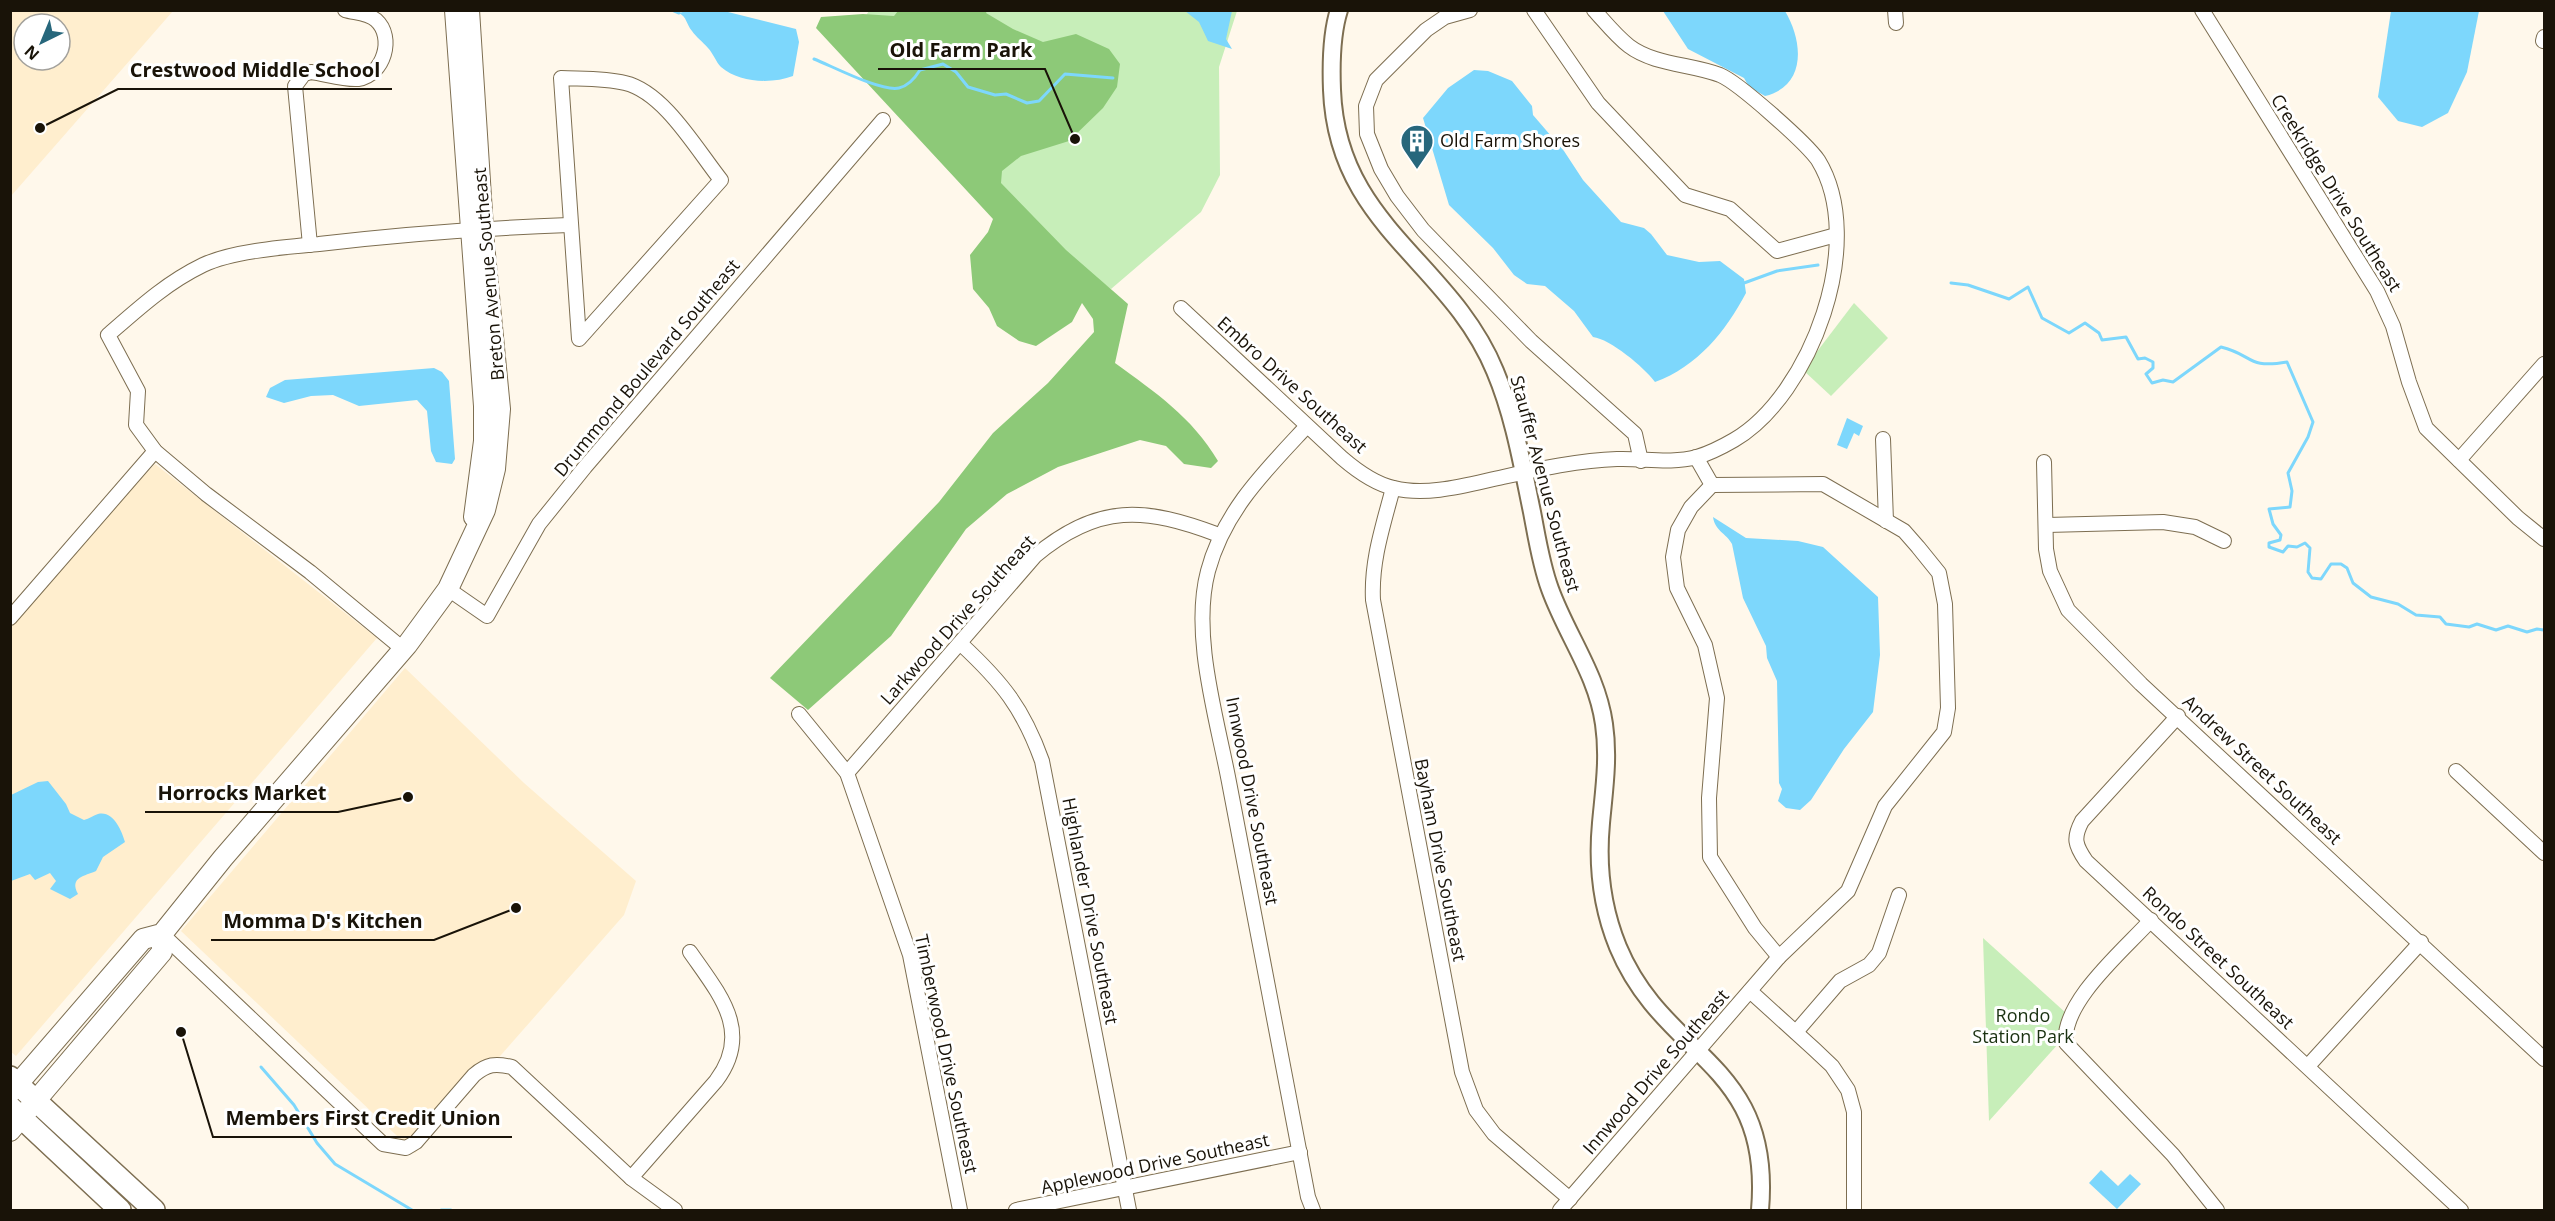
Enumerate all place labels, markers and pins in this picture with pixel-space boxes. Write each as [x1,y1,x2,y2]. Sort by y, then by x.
callout: Old Farm Park [878,31,1045,69]
callout: Crestwood Middle School [118,51,392,89]
building icon: Old Farm Shores [1399,123,1435,170]
place label: Old Farm Shores [1440,128,1580,152]
callout: Horrocks Market [145,774,338,812]
callout: Momma D's Kitchen [211,902,434,940]
callout: Members First Credit Union [213,1099,512,1137]

